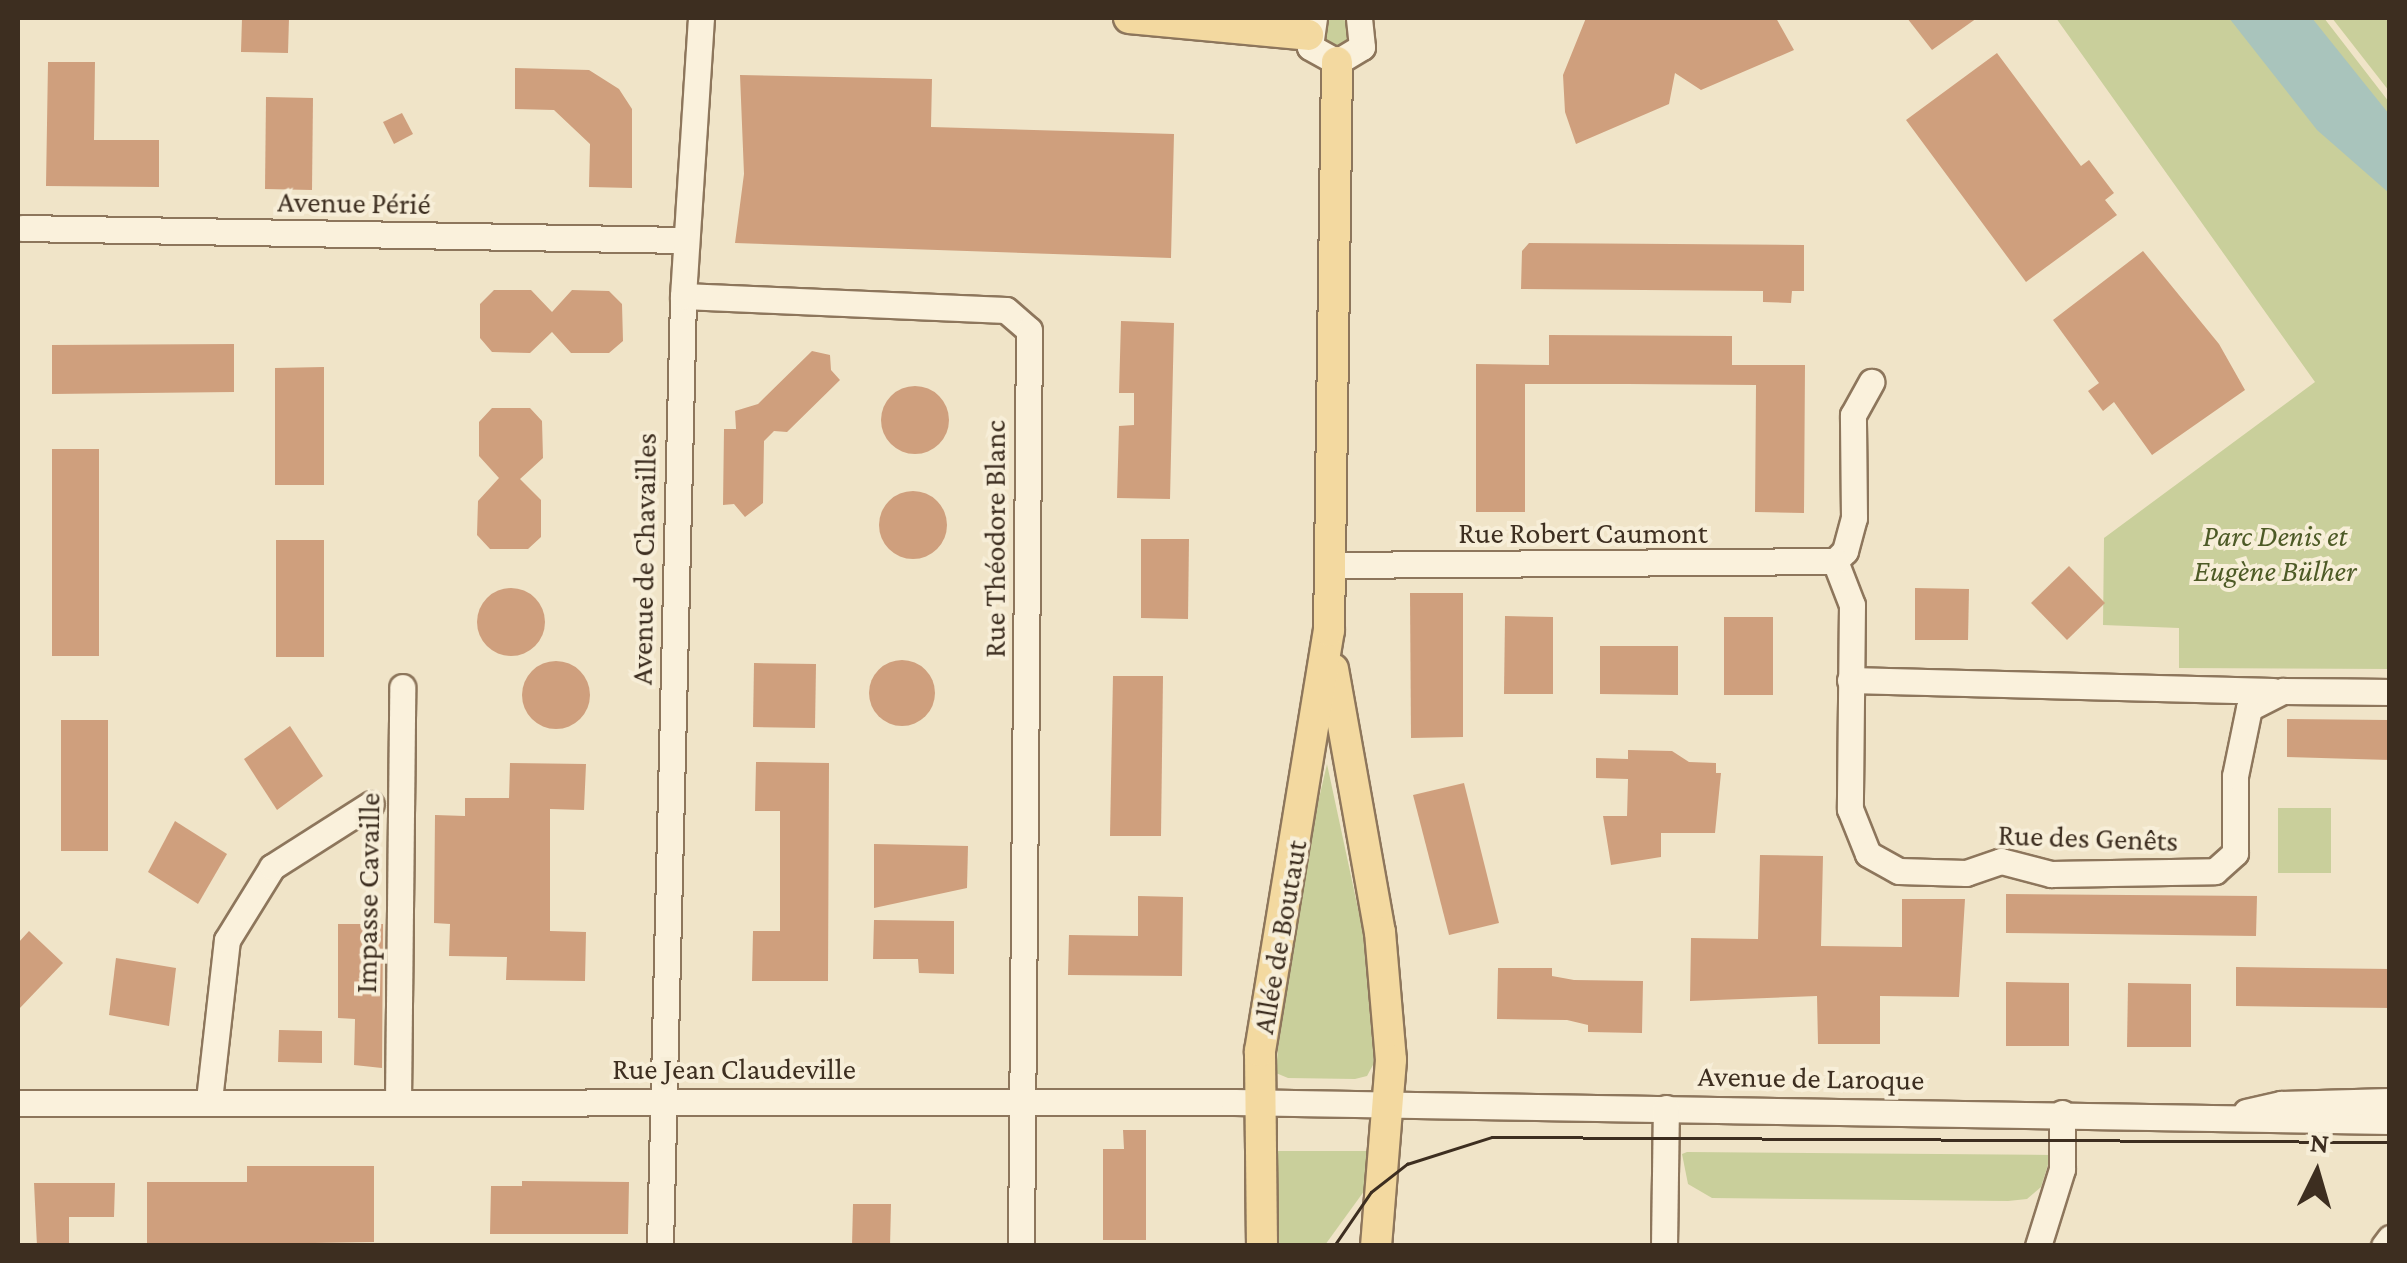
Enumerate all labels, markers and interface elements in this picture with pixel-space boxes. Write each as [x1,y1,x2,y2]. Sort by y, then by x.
street label: Avenue Périé [277,184,431,222]
street label: Rue Théodore Blanc [977,420,1013,658]
street label: Avenue de Chavailles [624,433,664,685]
street label: Rue Robert Caumont [1458,515,1708,551]
park label: Parc Denis et Eugène Bülher [2194,518,2356,588]
street label: Impasse Cavaille [348,792,388,994]
street label: Rue des Genêts [1997,817,2179,859]
street label: Allée de Boutaut [1245,837,1315,1037]
street label: Rue Jean Claudeville [612,1051,856,1087]
street label: Avenue de Laroque [1697,1058,1925,1098]
north arrow [2267,1123,2367,1223]
text: N [2309,1126,2331,1159]

